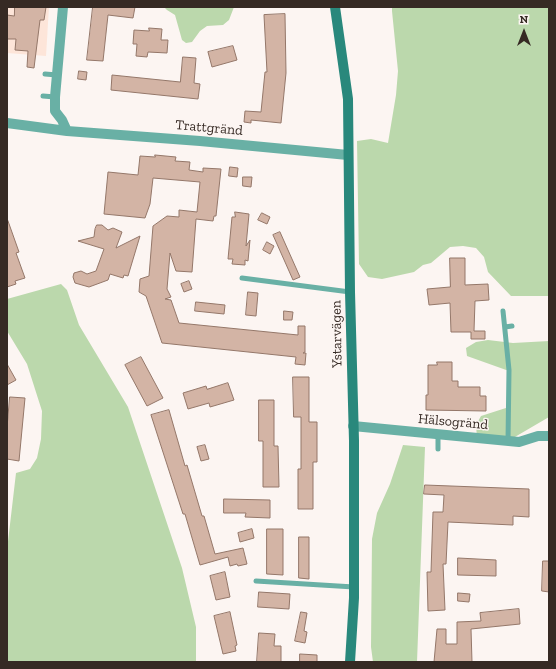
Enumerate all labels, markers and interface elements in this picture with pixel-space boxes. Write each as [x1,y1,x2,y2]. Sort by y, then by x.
north arrow [504,12,544,52]
text: N [520,13,528,26]
street label: Trattgränd [175,117,243,139]
street label: Ystarvägen [328,300,346,368]
street label: Hälsogränd [417,411,489,433]

